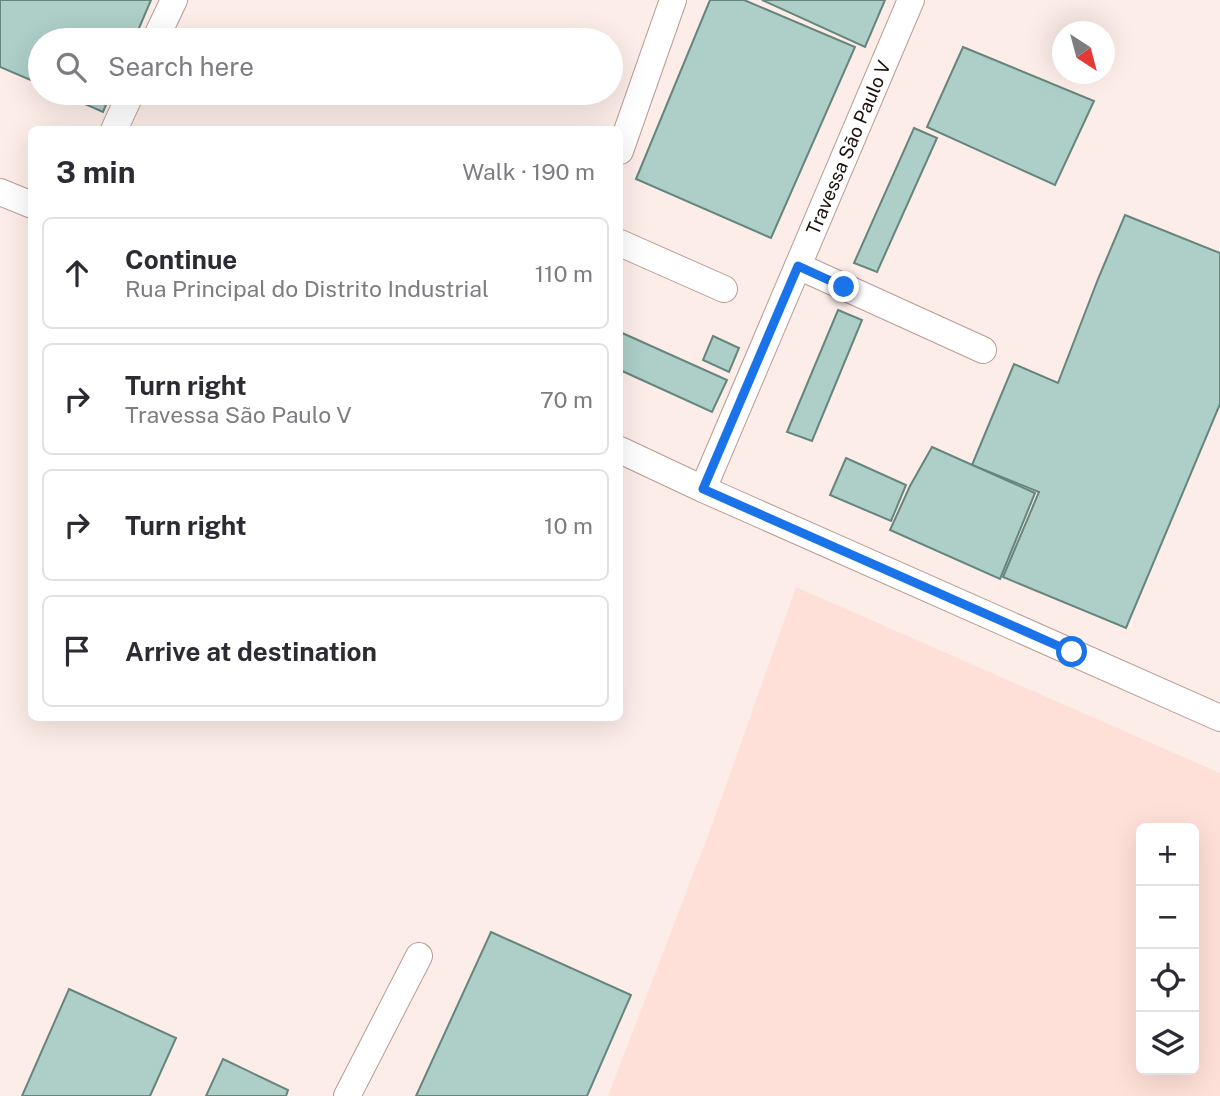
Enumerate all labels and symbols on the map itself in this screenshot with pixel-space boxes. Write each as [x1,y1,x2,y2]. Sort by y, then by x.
north arrow [1052,21,1115,84]
street label: Travessa São Paulo V [801,57,895,238]
route end [828,271,859,302]
route start [1056,636,1087,667]

